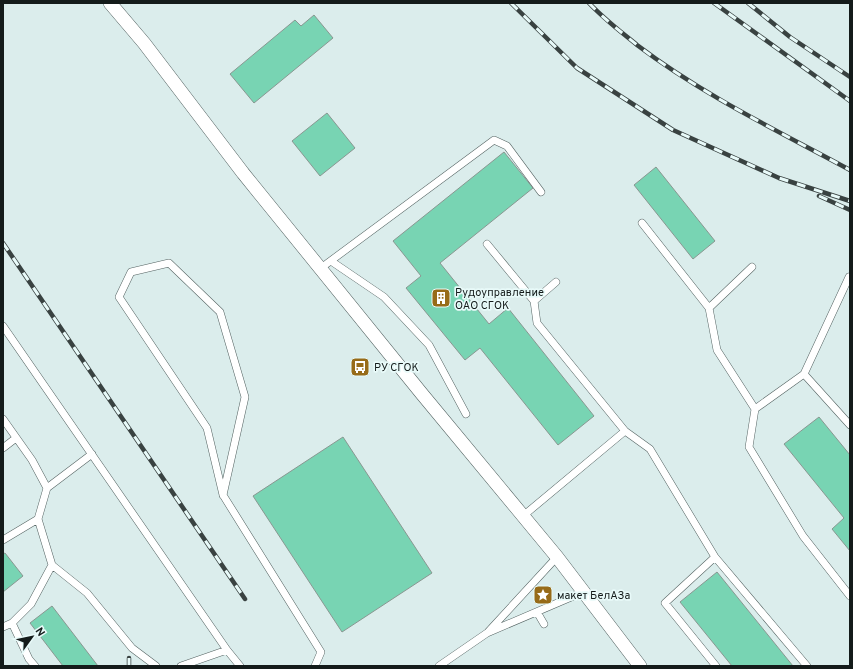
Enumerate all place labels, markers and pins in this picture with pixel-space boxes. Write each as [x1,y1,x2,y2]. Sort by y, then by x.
place label: Рудоуправление ОАО СГОК [455,286,544,313]
building icon: Рудоуправление ОАО СГОК [430,287,452,309]
bus stop icon: РУ СГОК [349,356,371,378]
place label: РУ СГОК [374,361,419,375]
place icon: макет БелАЗа [532,584,554,606]
place label: макет БелАЗа [557,589,631,603]

